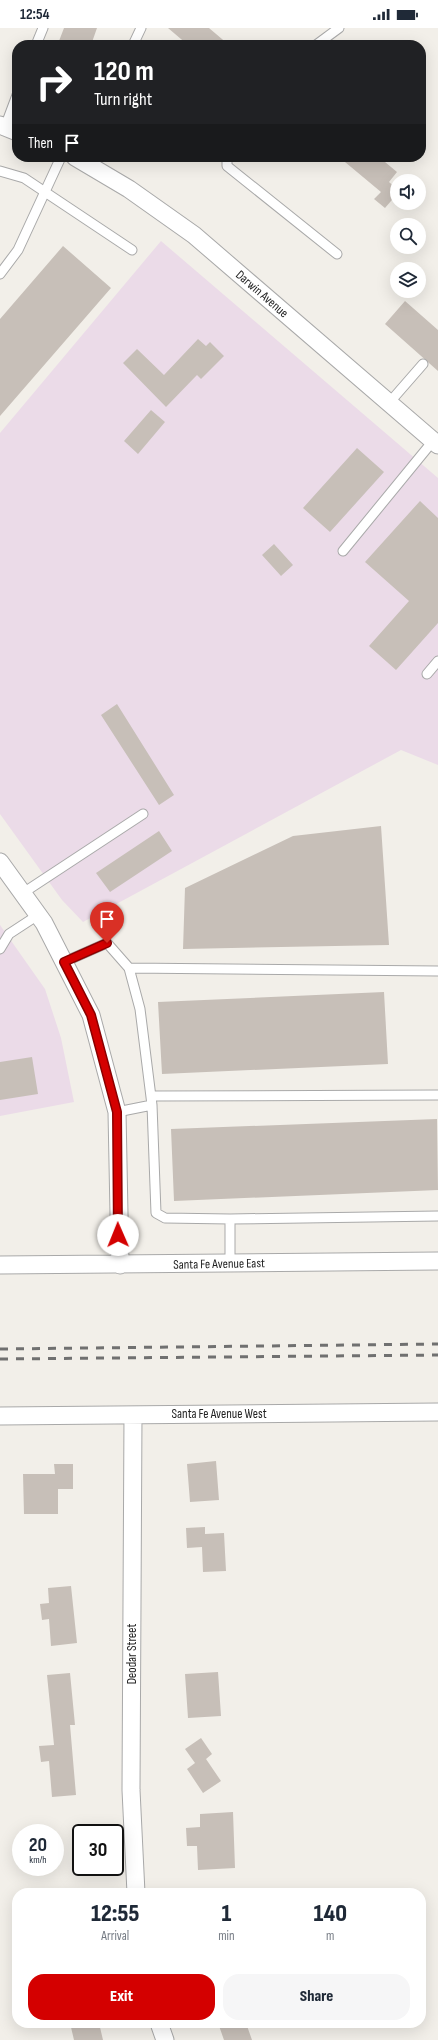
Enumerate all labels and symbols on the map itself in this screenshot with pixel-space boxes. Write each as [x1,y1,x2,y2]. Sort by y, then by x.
street label: Darwin Avenue [232,267,292,321]
pin [90,902,124,943]
position arrow [97,1214,139,1256]
street label: Santa Fe Avenue East [173,1255,265,1273]
street label: Santa Fe Avenue West [171,1406,267,1422]
street label: Deodar Street [124,1624,140,1684]
speed limit sign: 30 [72,1824,124,1876]

